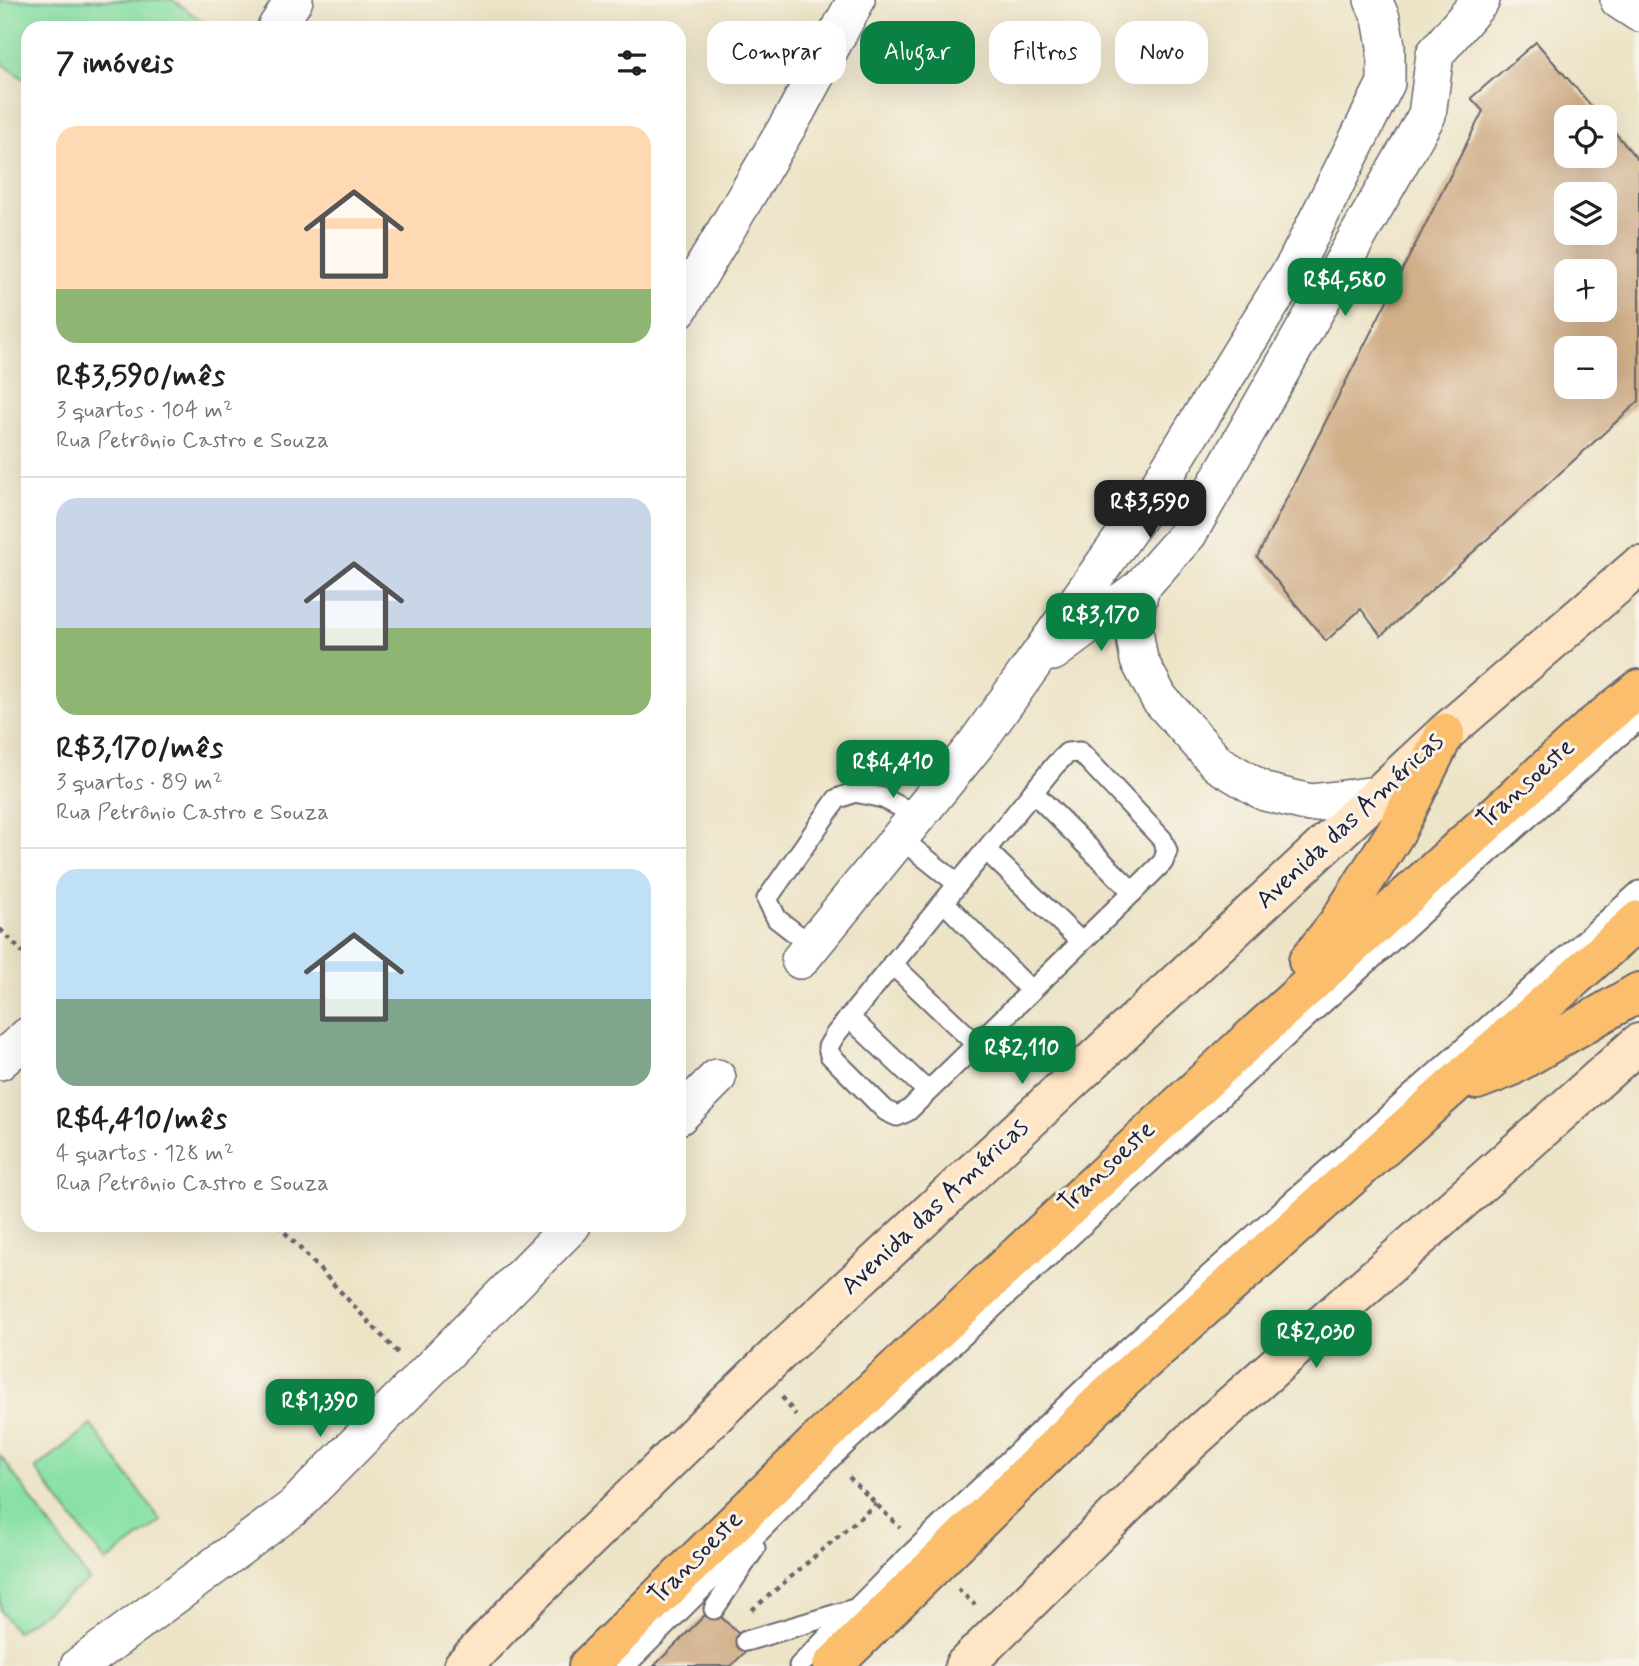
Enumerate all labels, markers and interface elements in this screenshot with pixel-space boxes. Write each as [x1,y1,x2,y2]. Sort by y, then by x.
chip: Comprar [707,21,846,84]
chip: Alugar [860,21,975,84]
chip: Filtros [989,21,1101,84]
chip: Novo [1115,21,1208,84]
text: 7 imóveis [56,44,174,83]
icon: filters [613,44,651,82]
map controls [1554,105,1617,399]
button: locate [1554,105,1617,168]
icon: home [291,171,417,297]
button: layers [1554,182,1617,245]
pin: R$4,580 [1280,258,1410,318]
button: + [1554,259,1617,322]
text: R$4,580 [1304,266,1386,296]
button: − [1554,336,1617,399]
text: R$3,590/mês [56,357,225,396]
text: 3 quartos · 104 m² [56,396,233,426]
text: Rua Petrônio Castro e Souza [56,426,329,456]
pin: R$3,590 [1085,480,1215,540]
text: R$3,590 [1110,488,1190,518]
icon: home [291,543,417,669]
pin: R$3,170 [1036,594,1166,653]
text: R$3,170 [1062,601,1140,631]
street label: Avenida das Américas [1249,725,1451,917]
text: R$3,170/mês [56,729,223,768]
street label: Transoeste [1470,731,1583,837]
pin: R$4,410 [828,740,958,800]
text: R$4,410 [852,748,934,778]
text: 3 quartos · 89 m² [56,768,223,798]
text: Rua Petrônio Castro e Souza [56,798,329,828]
icon: home [291,914,417,1040]
pin: R$2,110 [957,1026,1087,1086]
text: R$2,110 [985,1034,1059,1064]
text: R$4,410/mês [56,1100,227,1139]
street label: Avenida das Américas [834,1111,1036,1303]
street label: Transoeste [1051,1113,1163,1221]
text: 4 quartos · 128 m² [56,1139,234,1169]
text: Rua Petrônio Castro e Souza [56,1169,329,1199]
pin: R$2,030 [1251,1310,1381,1370]
text: R$2,030 [1277,1318,1355,1348]
pin: R$1,390 [255,1380,385,1439]
text: R$1,390 [282,1387,358,1417]
street label: Transoeste [641,1503,751,1613]

